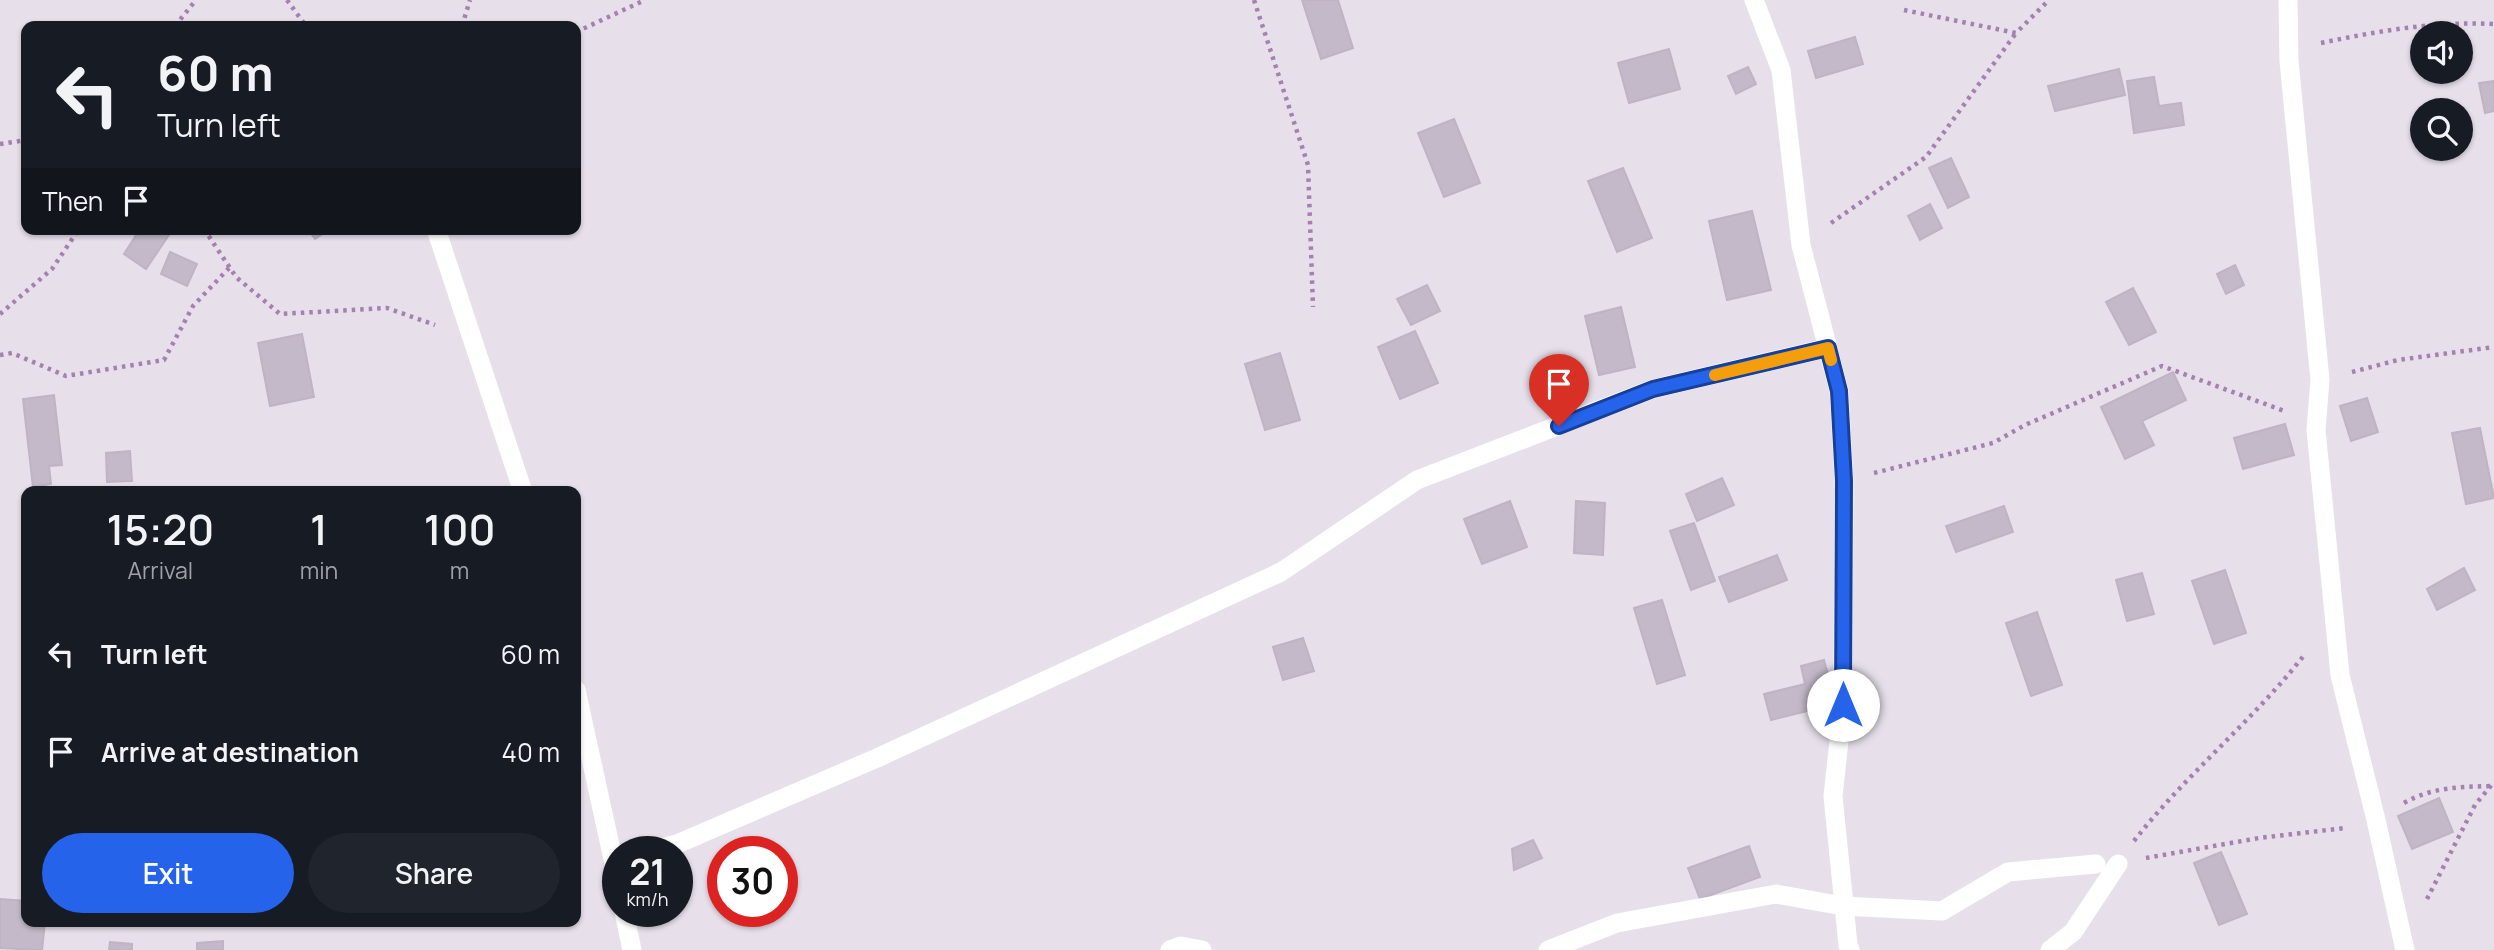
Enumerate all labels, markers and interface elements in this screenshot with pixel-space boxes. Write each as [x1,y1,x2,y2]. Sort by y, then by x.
map controls [2410,21,2473,161]
button: sound [2410,21,2473,84]
text: 60 m [157,39,274,106]
icon: left [42,49,133,140]
button: search [2410,98,2473,161]
text: Turn left [157,103,281,147]
icon: arrive [117,182,155,220]
text: Then [42,183,103,219]
pin [1529,354,1589,426]
icon: arrive [1540,365,1578,403]
text: 15:20 [107,500,214,558]
text: 1 [310,500,328,558]
text: 100 [424,500,495,558]
text: Arrival [128,554,193,586]
text: min [300,554,338,586]
text: m [450,554,469,586]
icon: left [42,635,80,673]
text: Turn left [101,636,208,672]
text: 60 m [501,636,560,672]
position arrow [1806,668,1880,742]
icon: arrive [42,733,80,771]
text: Arrive at destination [101,734,359,770]
text: 40 m [502,734,560,770]
button: Exit [42,833,294,913]
button: Share [308,833,560,913]
speed limit sign: 30 [707,836,798,927]
text: 21 [629,848,666,896]
text: km/h [627,887,668,911]

